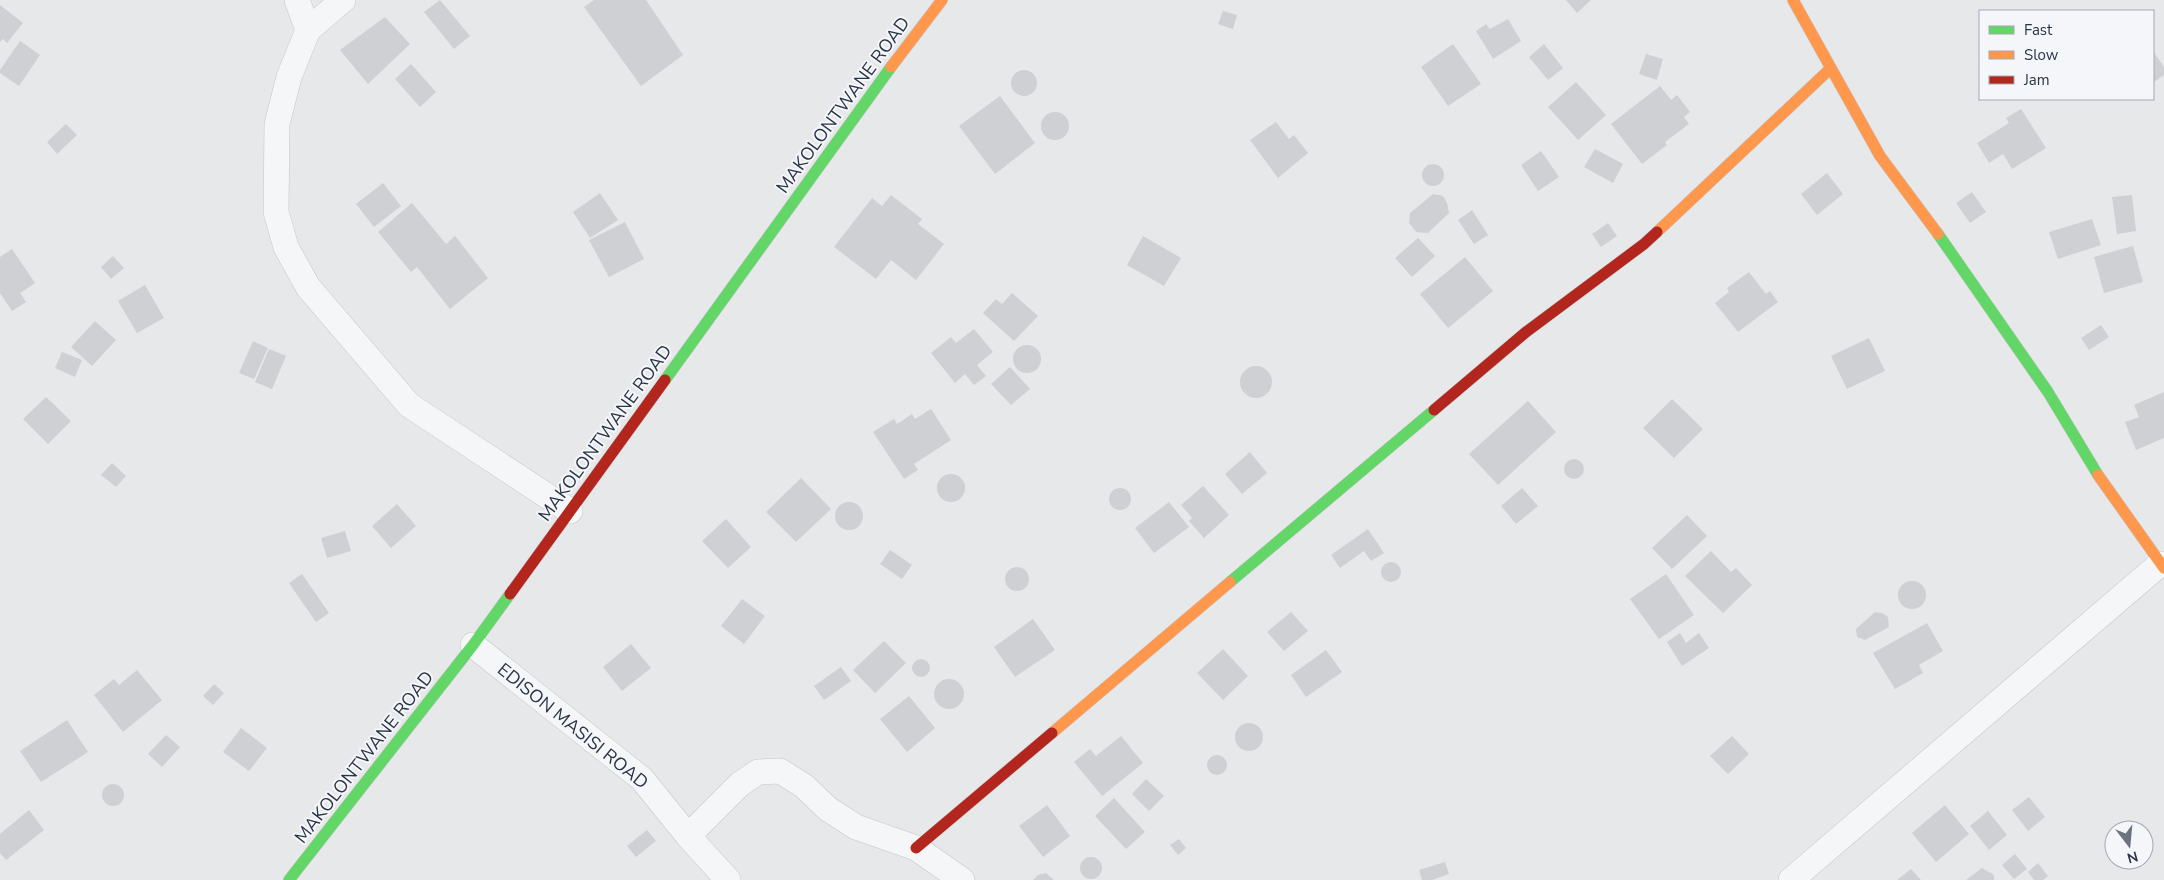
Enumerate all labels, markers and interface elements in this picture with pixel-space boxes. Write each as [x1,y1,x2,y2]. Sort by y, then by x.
legend [1979,10,2154,100]
street label: MAKOLONTWANE ROAD [771,12,915,198]
text: Fast [2024,20,2053,40]
text: Slow [2024,45,2059,65]
text: Jam [2023,70,2050,90]
street label: MAKOLONTWANE ROAD [533,340,677,526]
street label: EDISON MASISI ROAD [493,658,653,794]
street label: MAKOLONTWANE ROAD [289,666,439,848]
north arrow [2104,820,2154,870]
text: N [2125,846,2140,868]

